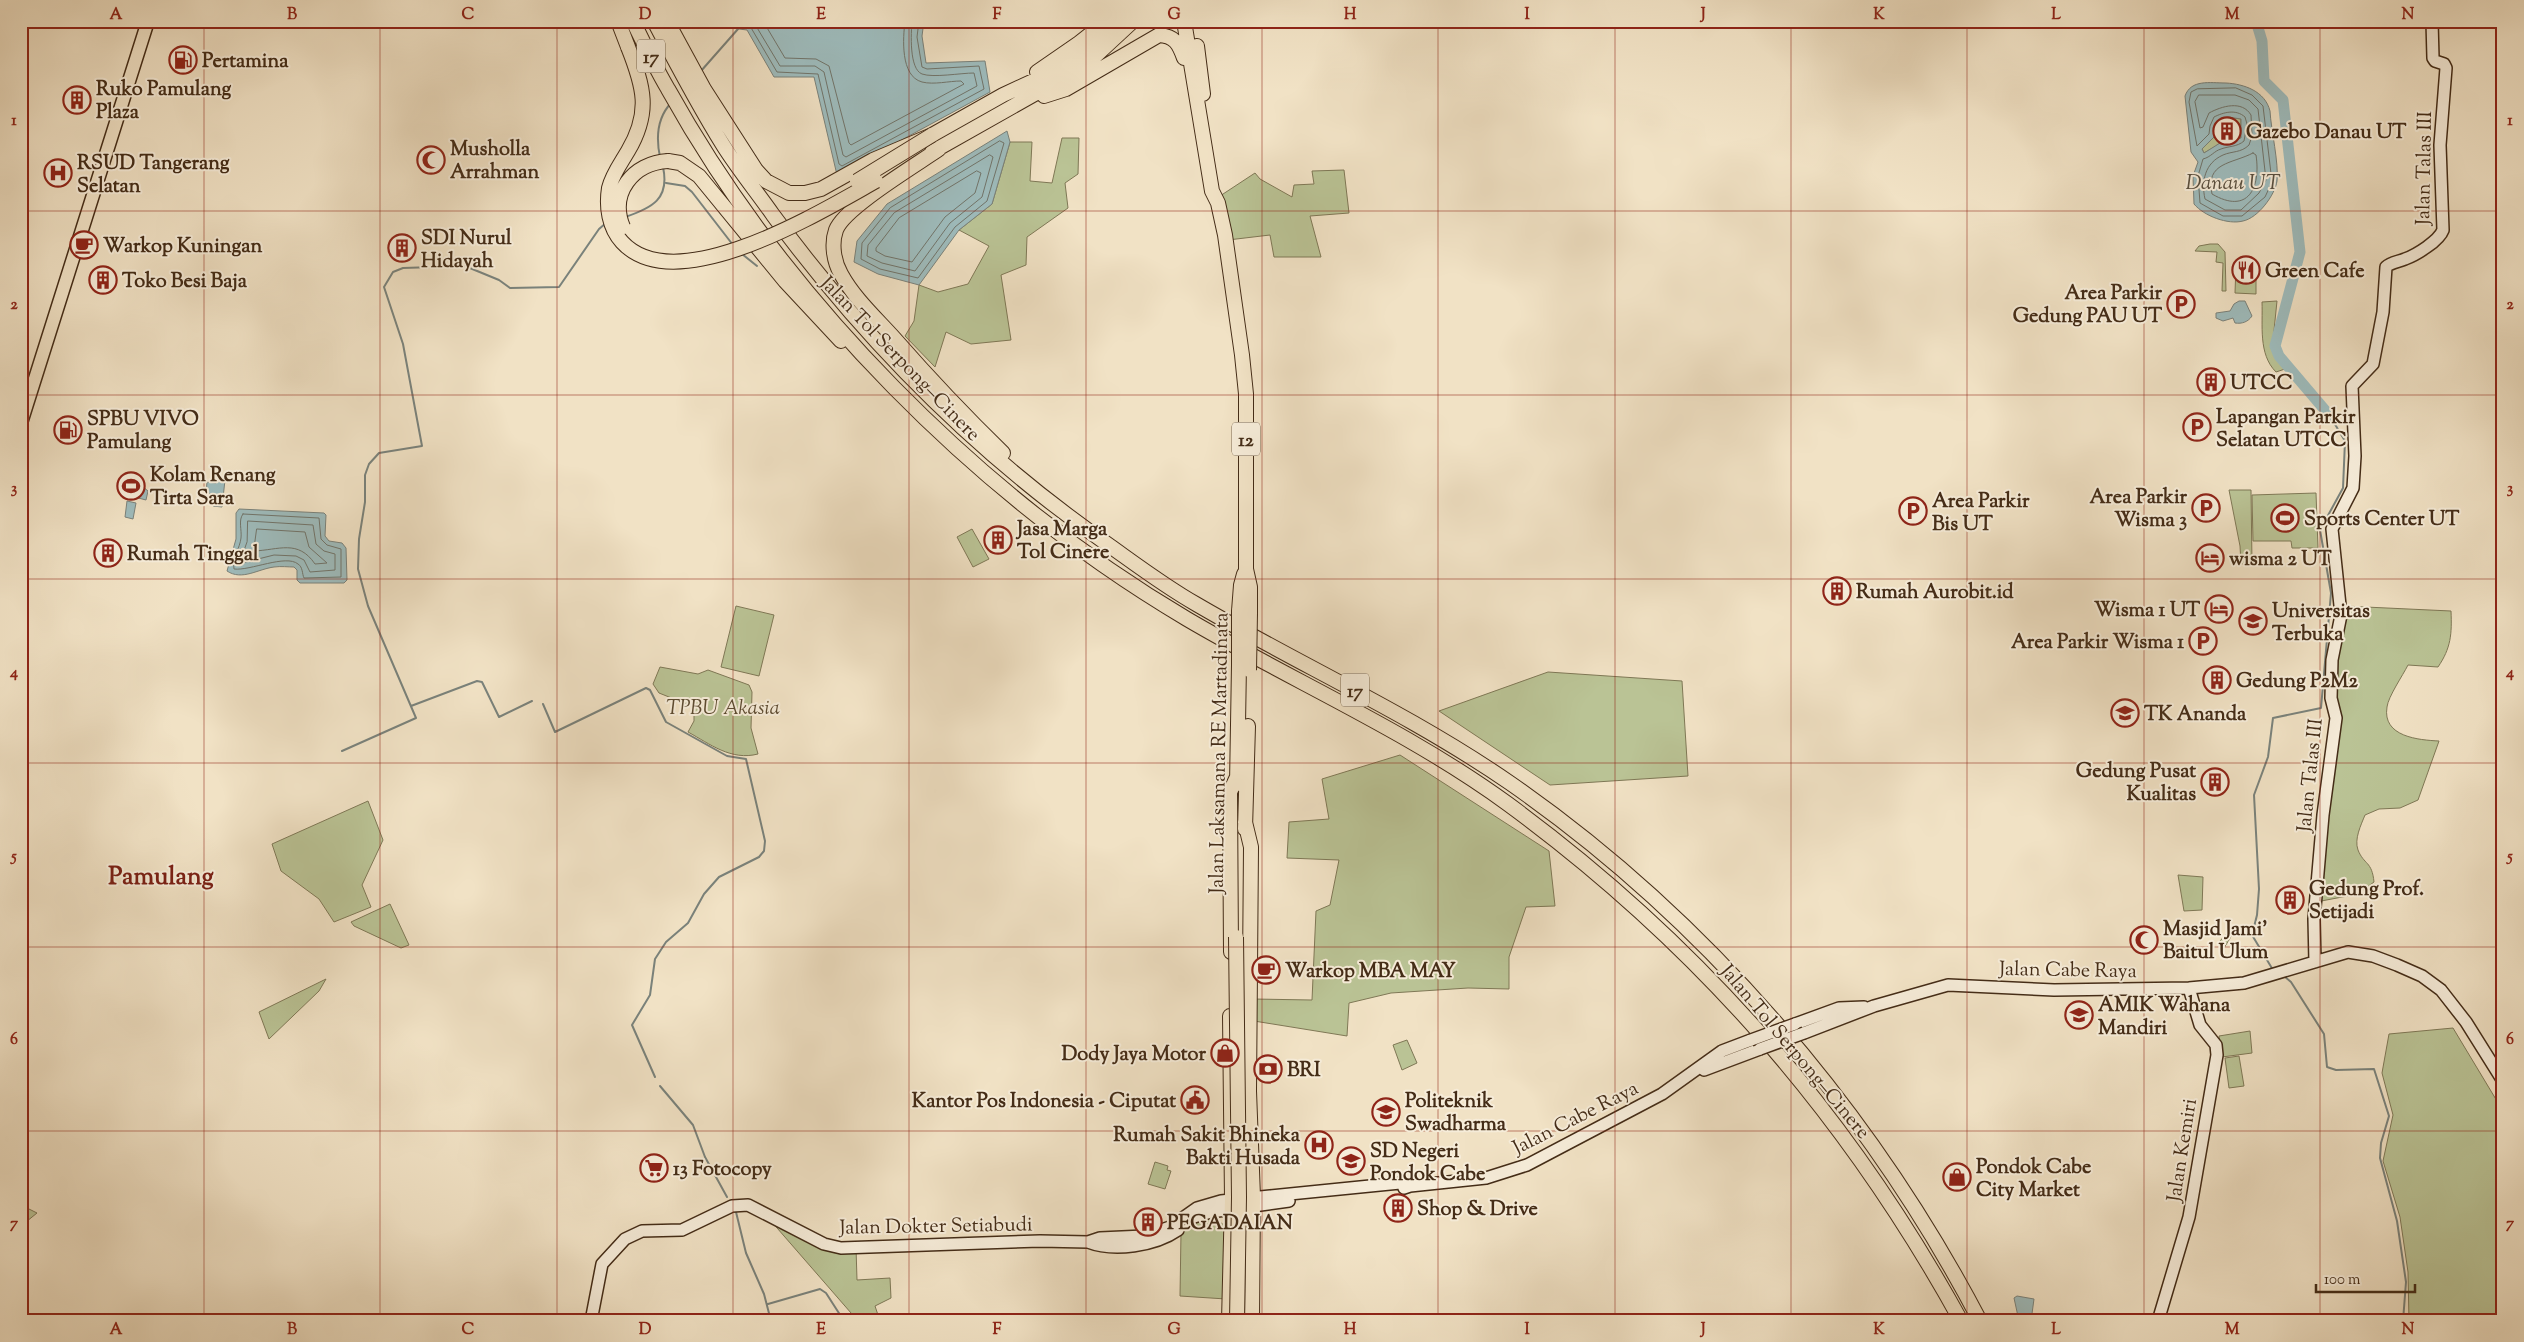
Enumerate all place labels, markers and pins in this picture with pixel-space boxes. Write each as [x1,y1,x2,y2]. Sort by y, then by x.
fuel station icon: Pertamina [168,45,198,75]
place label: Pertamina [202,48,289,77]
place label: Ruko Pamulang Plaza [96,76,232,128]
building icon: Ruko Pamulang Plaza [62,85,92,115]
building icon: Gazebo Danau UT [2212,116,2242,146]
place label: Gazebo Danau UT [2246,119,2407,148]
place label: Musholla Arrahman [450,136,540,188]
mosque icon: Musholla Arrahman [416,145,446,175]
place label: RSUD Tangerang Selatan [77,150,230,202]
hospital icon: RSUD Tangerang Selatan [43,158,73,188]
place label: SDI Nurul Hidayah [421,225,512,277]
cafe icon: Warkop Kuningan [69,230,99,260]
place label: Warkop Kuningan [103,233,262,262]
building icon: SDI Nurul Hidayah [387,233,417,263]
restaurant icon: Green Cafe [2231,255,2261,285]
place label: Green Cafe [2265,258,2364,287]
building icon: Toko Besi Baja [88,265,118,295]
place label: Toko Besi Baja [122,268,248,297]
place label: Area Parkir Gedung PAU UT [2013,280,2163,332]
parking icon: Area Parkir Gedung PAU UT [2166,289,2196,319]
building icon: UTCC [2196,367,2226,397]
place label: UTCC [2230,370,2293,399]
place label: Lapangan Parkir Selatan UTCC [2216,404,2356,456]
place label: SPBU VIVO Pamulang [87,406,199,458]
parking icon: Lapangan Parkir Selatan UTCC [2182,412,2212,442]
fuel station icon: SPBU VIVO Pamulang [53,415,83,445]
place label: Kolam Renang Tirta Sara [150,462,276,514]
sports icon: Kolam Renang Tirta Sara [116,471,146,501]
place label: Area Parkir Wisma 3 [2090,484,2187,536]
place label: Area Parkir Bis UT [1932,488,2030,540]
parking icon: Area Parkir Wisma 3 [2191,493,2221,523]
parking icon: Area Parkir Bis UT [1898,496,1928,526]
sports icon: Sports Center UT [2270,503,2300,533]
place label: Sports Center UT [2304,506,2460,535]
place label: Jasa Marga Tol Cinere [1015,516,1109,568]
building icon: Jasa Marga Tol Cinere [983,525,1013,555]
building icon: Rumah Tinggal [93,538,123,568]
place label: Rumah Tinggal [127,541,259,570]
hotel icon: wisma 2 UT [2195,543,2225,573]
place label: wisma 2 UT [2229,546,2332,575]
building icon: Rumah Aurobit.id [1822,576,1852,606]
place label: Rumah Aurobit.id [1856,579,2014,608]
hotel icon: Wisma 1 UT [2204,594,2234,624]
place label: Wisma 1 UT [2094,597,2201,626]
place label: Universitas Terbuka [2272,598,2370,650]
school or university icon: Universitas Terbuka [2238,606,2268,636]
parking icon: Area Parkir Wisma 1 [2188,626,2218,656]
place label: Area Parkir Wisma 1 [2011,629,2184,658]
building icon: Gedung P2M2 [2202,665,2232,695]
place label: Gedung P2M2 [2236,668,2358,697]
school or university icon: TK Ananda [2110,698,2140,728]
place label: TK Ananda [2144,701,2247,730]
place label: Gedung Pusat Kualitas [2076,758,2196,810]
building icon: Gedung Pusat Kualitas [2200,767,2230,797]
place label: Gedung Prof. Setijadi [2309,876,2424,928]
building icon: Gedung Prof. Setijadi [2275,885,2305,915]
place label: Masjid Jami' Baitul Ulum [2163,916,2269,968]
mosque icon: Masjid Jami' Baitul Ulum [2129,925,2159,955]
cafe icon: Warkop MBA MAY [1251,955,1281,985]
place label: Warkop MBA MAY [1285,958,1457,987]
place label: AMIK Wahana Mandiri [2098,992,2231,1044]
school or university icon: AMIK Wahana Mandiri [2064,1000,2094,1030]
shop icon: Dody Jaya Motor [1210,1038,1240,1068]
place label: Dody Jaya Motor [1062,1041,1206,1070]
bank icon: BRI [1253,1054,1283,1084]
place label: BRI [1287,1057,1321,1086]
public building icon: Kantor Pos Indonesia - Ciputat [1180,1085,1210,1115]
place label: Kantor Pos Indonesia - Ciputat [912,1088,1176,1117]
place label: Politeknik Swadharma [1405,1088,1507,1140]
school or university icon: Politeknik Swadharma [1371,1097,1401,1127]
place label: Rumah Sakit Bhineka Bakti Husada [1113,1122,1301,1174]
hospital icon: Rumah Sakit Bhineka Bakti Husada [1304,1130,1334,1160]
place label: SD Negeri Pondok Cabe [1370,1138,1485,1190]
school or university icon: SD Negeri Pondok Cabe [1336,1146,1366,1176]
supermarket icon: 13 Fotocopy [639,1153,669,1183]
place label: Pondok Cabe City Market [1976,1154,2091,1206]
place label: 13 Fotocopy [673,1156,772,1185]
shop icon: Pondok Cabe City Market [1942,1162,1972,1192]
building icon: Shop & Drive [1383,1193,1413,1223]
place label: Shop & Drive [1417,1196,1538,1225]
building icon: PEGADAIAN [1133,1207,1163,1237]
place label: PEGADAIAN [1167,1210,1293,1239]

